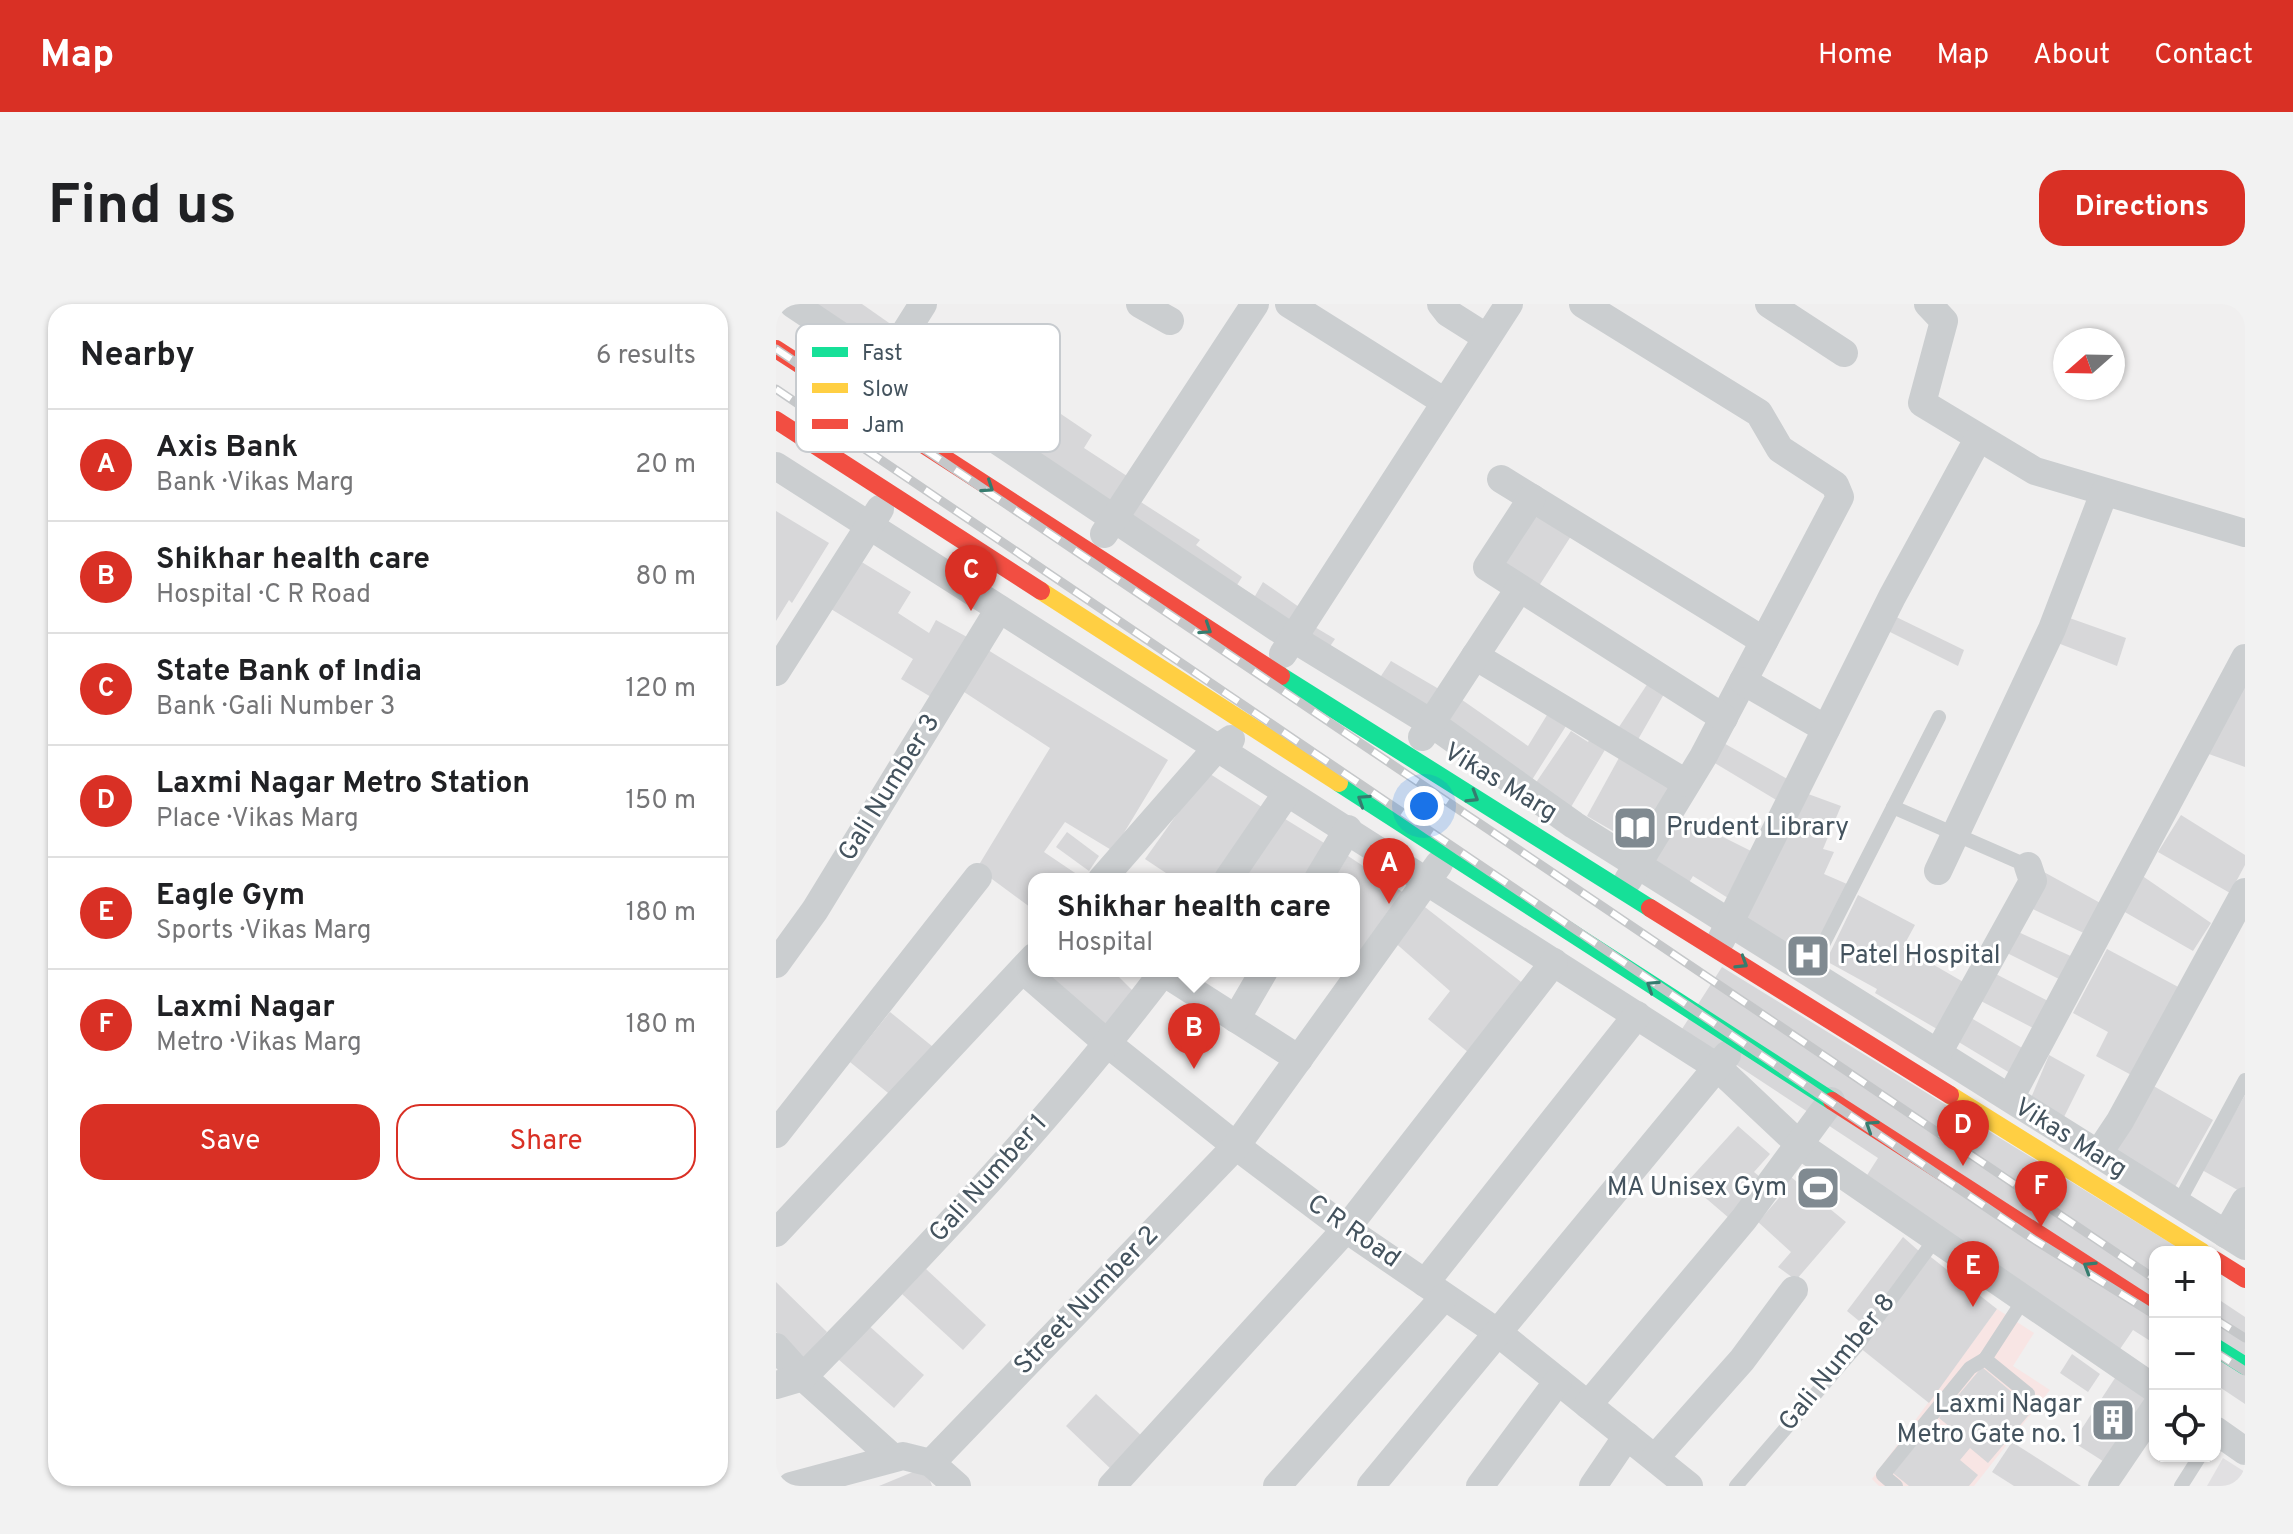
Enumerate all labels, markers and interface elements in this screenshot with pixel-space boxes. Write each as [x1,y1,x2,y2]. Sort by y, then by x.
text: Map [40,32,114,81]
text: Home [1818,38,1892,74]
text: Map [1936,38,1989,74]
text: About [2033,38,2110,74]
text: Contact [2154,38,2253,74]
button: Directions [2039,170,2245,246]
text: Find us [48,173,237,243]
legend [796,324,1060,452]
north arrow [2053,328,2125,400]
text: Nearby [80,335,195,378]
text: 6 results [596,340,696,373]
text: Fast [862,341,903,368]
text: Slow [862,377,909,404]
text: Jam [862,413,905,440]
text: Axis Bank [156,430,298,467]
text: A [97,449,115,482]
text: 20 m [635,449,696,482]
text: Bank · Vikas Marg [156,467,354,500]
one-way arrow [979,477,994,492]
text: Shikhar health care [156,542,430,579]
pin: C [945,545,997,611]
text: B [97,561,115,594]
text: 80 m [636,561,696,594]
text: Hospital · C R Road [156,579,371,612]
one-way arrow [1197,619,1211,634]
text: State Bank of India [156,654,422,691]
text: C [98,673,114,706]
text: 120 m [626,673,696,706]
text: Bank · Gali Number 3 [156,691,395,724]
street label: Gali Number 3 [832,708,948,868]
street label: Vikas Marg [1437,736,1563,830]
text: Laxmi Nagar Metro Station [156,766,530,803]
text: D [97,785,115,818]
text: 150 m [625,785,696,818]
your location [1404,786,1444,826]
one-way arrow [1464,788,1479,803]
one-way arrow [1357,794,1372,809]
text: Place · Vikas Marg [156,803,359,836]
library icon: Prudent Library [1611,804,1659,852]
place label: Prudent Library [1666,812,1849,845]
pin: A [1363,838,1415,904]
popup [1028,873,1360,977]
text: Eagle Gym [156,878,305,915]
text: Shikhar health care [1057,890,1331,927]
text: E [98,897,114,930]
text: 180 m [626,897,696,930]
text: Sports · Vikas Marg [156,915,371,948]
text: Hospital [1057,927,1153,960]
hospital icon: Patel Hospital [1784,932,1832,980]
place label: Patel Hospital [1839,940,2001,973]
one-way arrow [1733,954,1748,969]
one-way arrow [1646,981,1661,996]
text: Laxmi Nagar [156,990,335,1027]
pin: B [1168,1003,1220,1069]
text: F [99,1009,113,1042]
text: 180 m [626,1009,696,1042]
text: Metro · Vikas Marg [156,1027,362,1060]
street label: Vikas Marg [2007,1091,2133,1187]
pin: D [1937,1100,1989,1166]
button: Save [80,1104,380,1180]
button: Share [396,1104,696,1180]
street label: Gali Number 1 [923,1108,1055,1250]
one-way arrow [1865,1121,1879,1136]
pin: F [2015,1161,2067,1227]
sports icon: MA Unisex Gym [1794,1164,1842,1212]
place label: MA Unisex Gym [1607,1172,1787,1205]
street label: C R Road [1300,1188,1406,1276]
street label: Street Number 2 [1008,1220,1166,1382]
pin: E [1947,1241,1999,1307]
map controls [2149,1246,2221,1462]
button: + [2149,1246,2221,1318]
one-way arrow [2083,1262,2098,1277]
street label: Gali Number 8 [1772,1287,1904,1439]
button: − [2149,1318,2221,1390]
place label: Laxmi Nagar Metro Gate no. 1 [1897,1389,2082,1452]
button: locate [2149,1390,2221,1462]
building icon: Laxmi Nagar Metro Gate no. 1 [2089,1396,2137,1444]

